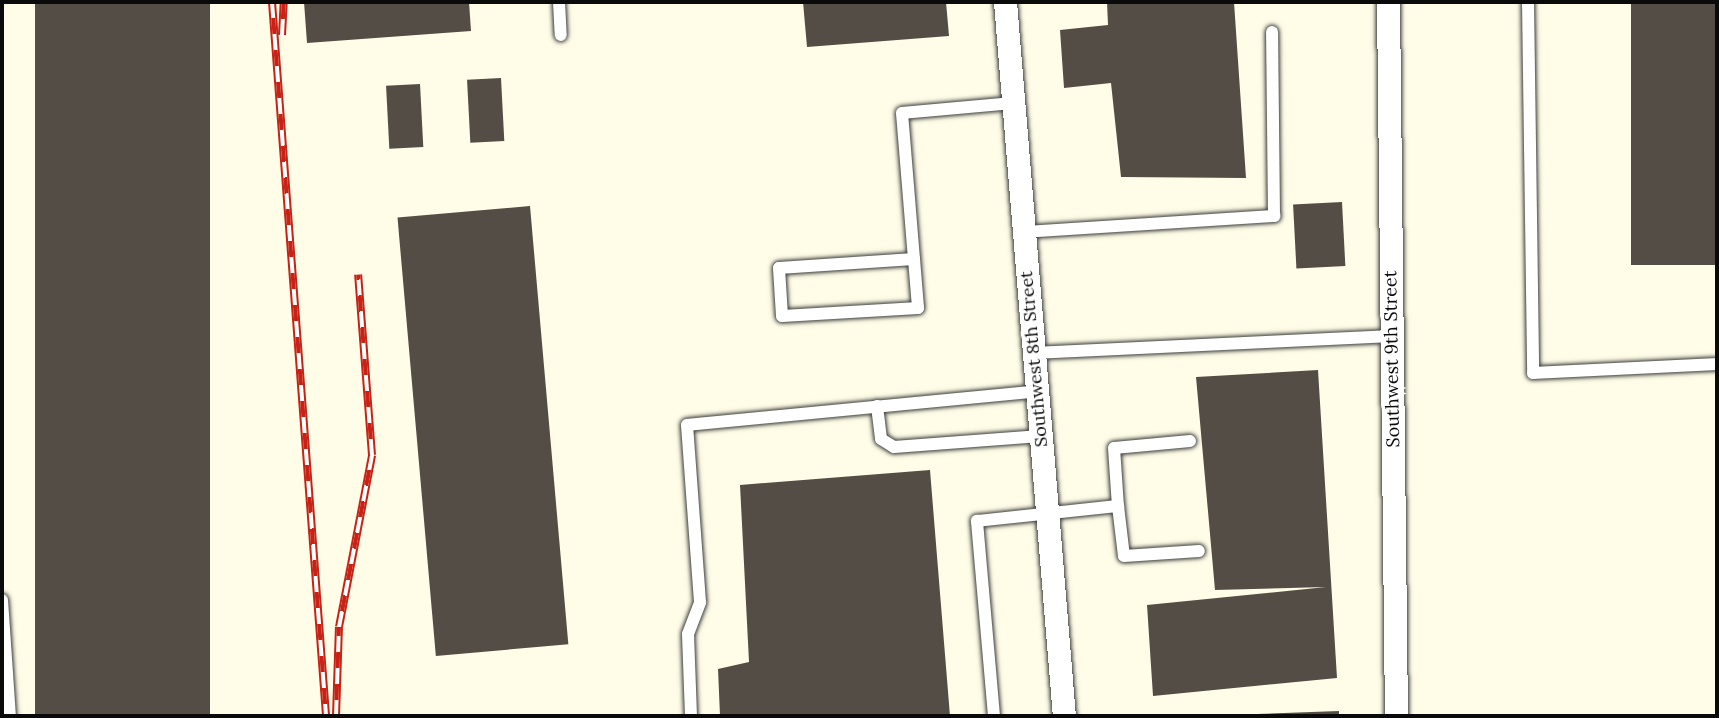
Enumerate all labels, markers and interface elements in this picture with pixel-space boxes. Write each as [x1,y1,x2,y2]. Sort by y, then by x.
street label: Southwest 8th Street [1016,270,1052,448]
street label: Southwest 9th Street [1380,270,1404,448]

